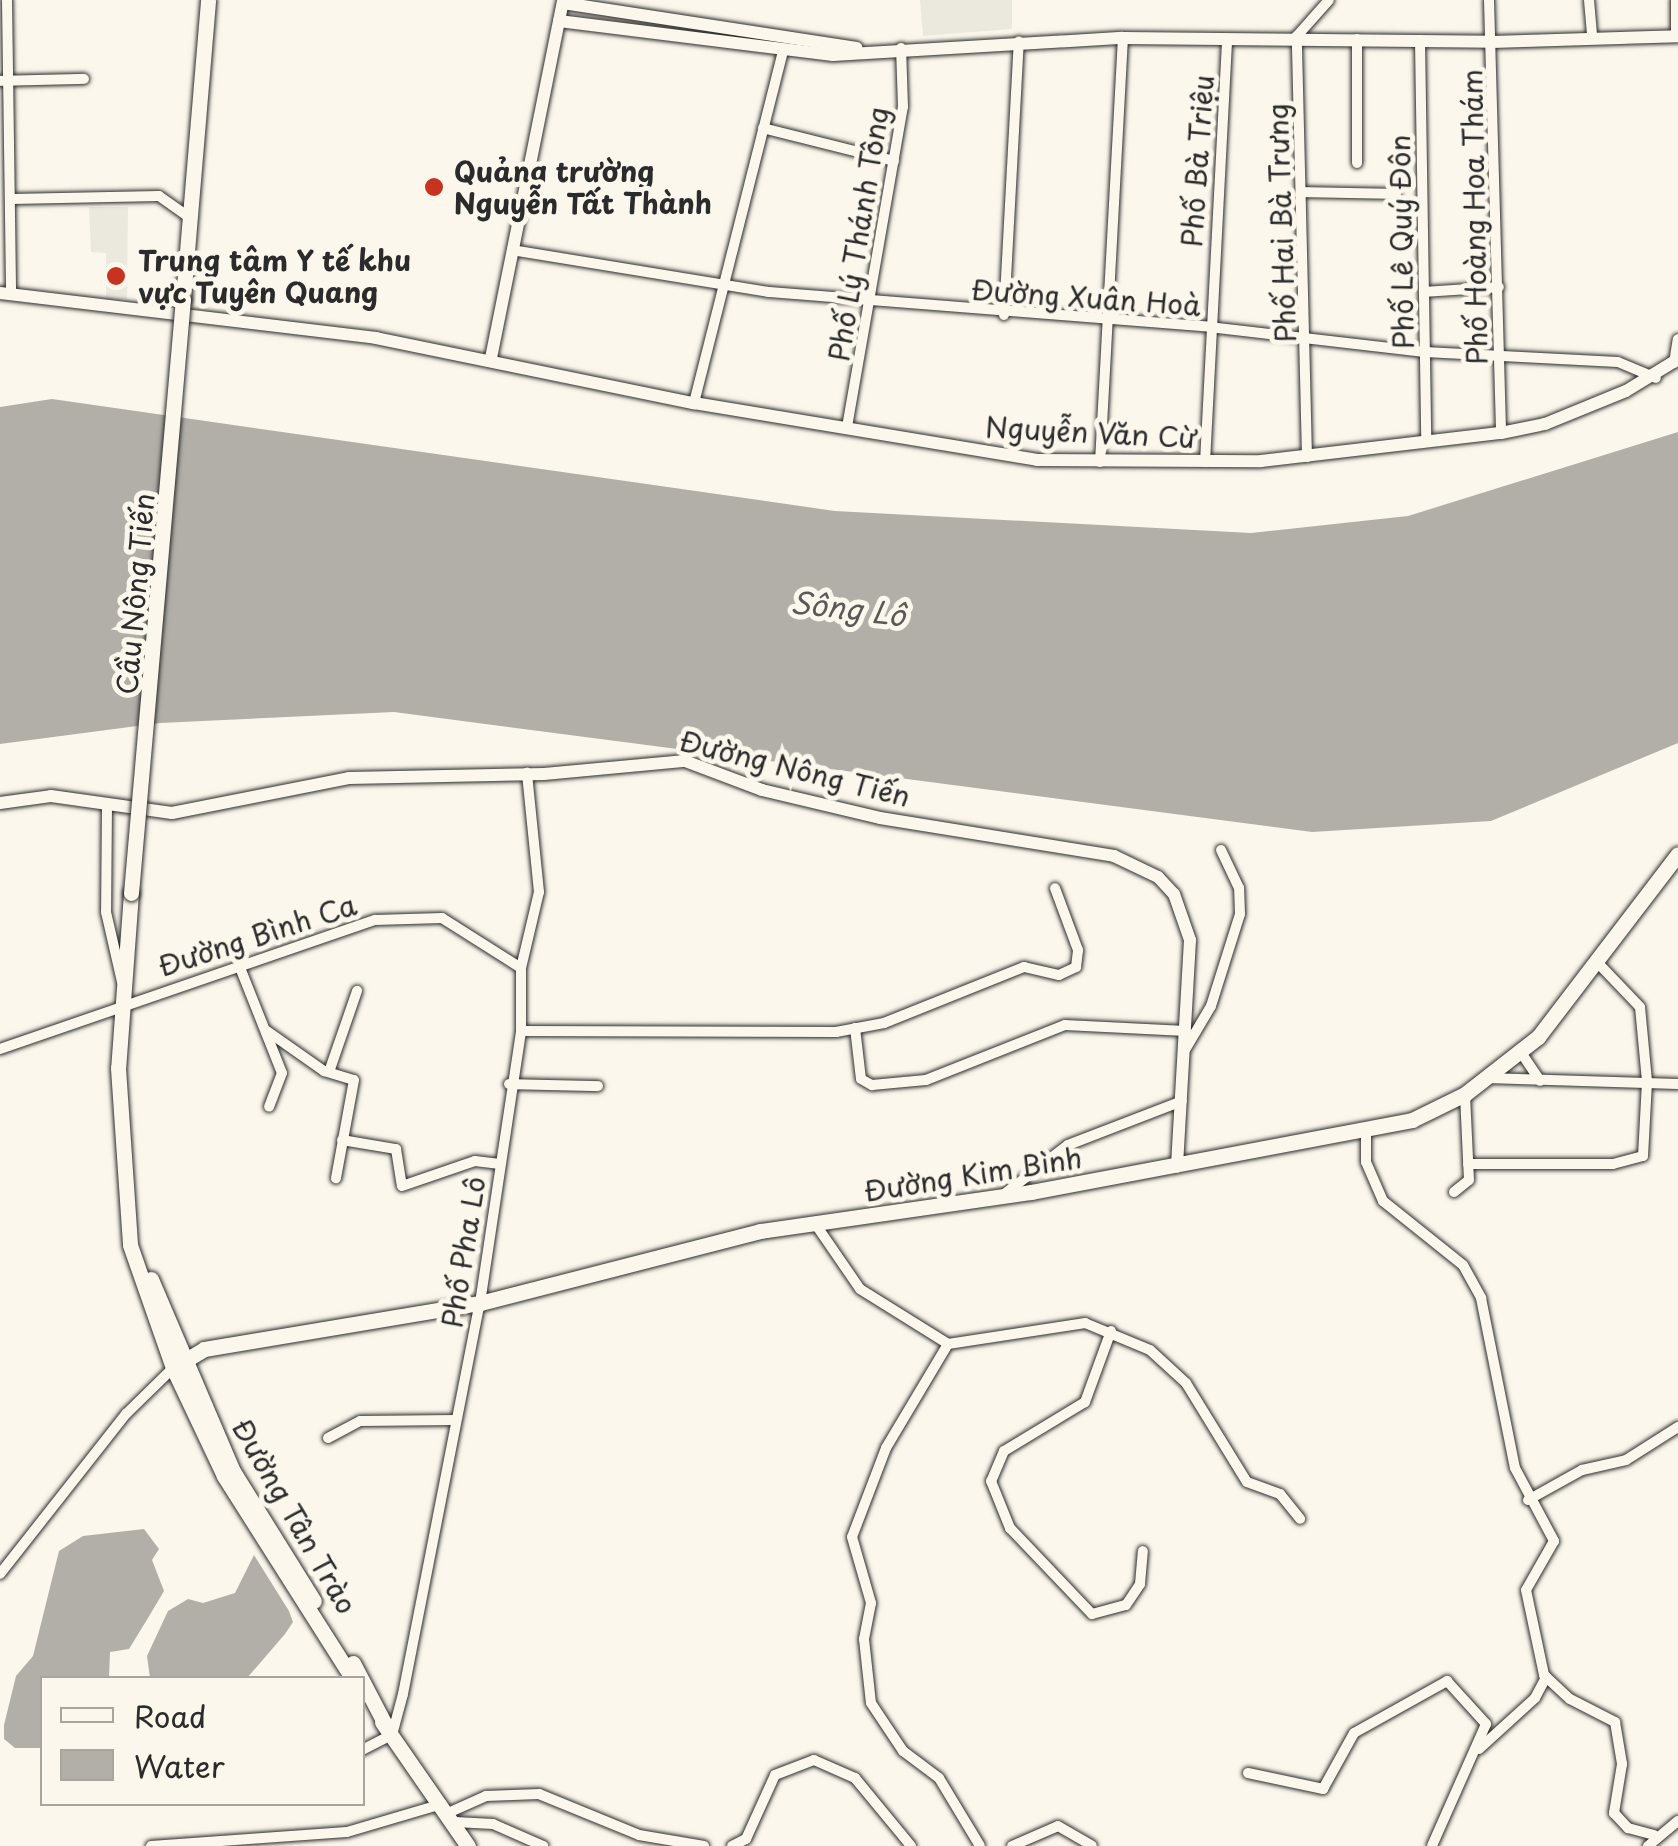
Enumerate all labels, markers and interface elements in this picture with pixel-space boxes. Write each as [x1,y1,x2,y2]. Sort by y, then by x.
street label: Phố Hoàng Hoa Thám [1455,69,1493,365]
street label: Phố Bà Triệu [1174,75,1220,247]
street label: Phố Hai Bà Trưng [1260,104,1302,342]
street label: Phố Lý Thánh Tông [821,105,895,363]
street label: Phố Lê Quý Đôn [1382,134,1420,350]
place label: Quảng trường Nguyễn Tất Thành [454,154,714,220]
marker: Quảng trường Nguyễn Tất Thành [423,176,445,198]
place label: Trung tâm Y tế khu vực Tuyên Quang [138,243,413,309]
marker: Trung tâm Y tế khu vực Tuyên Quang [103,263,129,289]
street label: Đường Xuân Hoà [970,272,1202,322]
street label: Nguyễn Văn Cừ [985,410,1197,454]
street label: Cầu Nông Tiến [109,492,161,696]
water label: Sông Lô [789,583,907,633]
street label: Đường Nông Tiến [676,723,914,813]
street label: Đường Bình Ca [153,887,361,983]
street label: Đường Kim Bình [861,1140,1085,1208]
street label: Phố Pha Lô [435,1176,491,1328]
street label: Đường Tân Trào [226,1413,364,1619]
legend [40,1676,365,1806]
text: Road [134,1693,207,1738]
text: Water [134,1743,225,1788]

